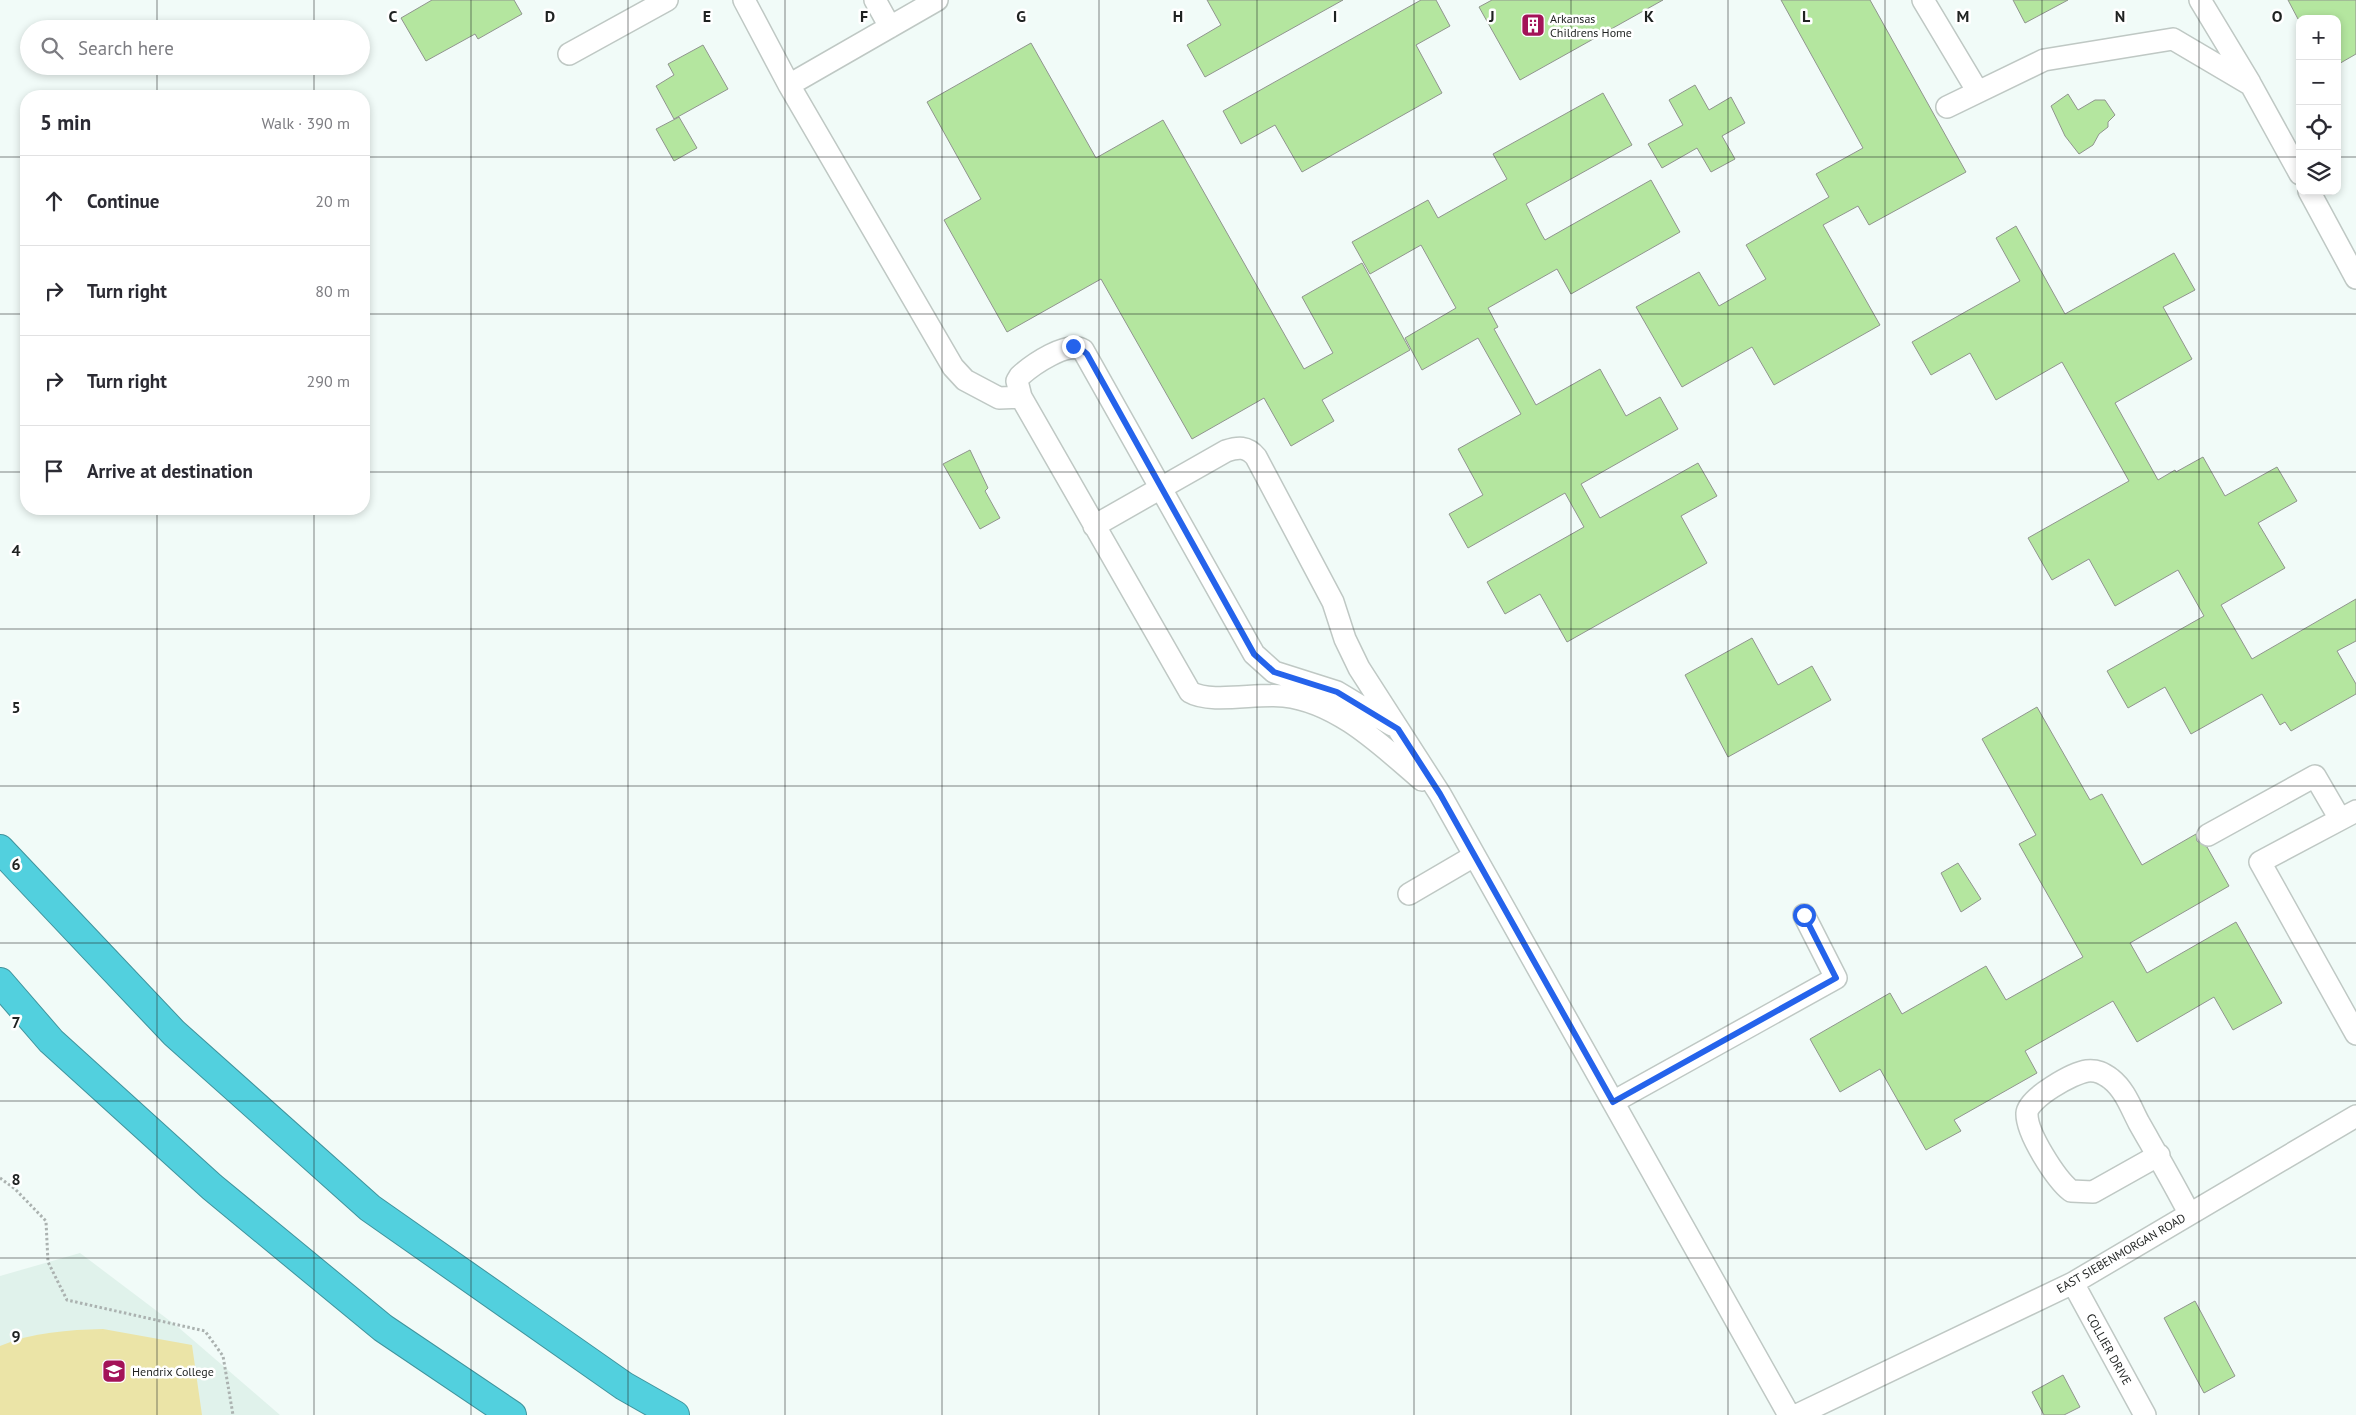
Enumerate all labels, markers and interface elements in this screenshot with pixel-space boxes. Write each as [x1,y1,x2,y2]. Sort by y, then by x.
text: C [389,6,398,26]
text: D [545,6,555,26]
text: E [703,6,711,26]
text: F [860,6,868,26]
text: G [1016,6,1026,26]
text: H [1173,6,1183,26]
text: I [1333,6,1337,26]
text: J [1488,6,1495,26]
text: K [1644,6,1654,26]
text: L [1802,6,1811,26]
text: M [1957,6,1969,26]
text: N [2115,6,2125,26]
text: O [2272,6,2283,26]
place label: Arkansas Childrens Home [1550,11,1632,40]
building icon: Arkansas Childrens Home [1520,12,1546,38]
map controls [2296,15,2341,195]
button: + [2296,15,2341,60]
search box [20,20,370,75]
icon: search [38,34,66,62]
text: Search here [78,36,174,60]
button: − [2296,60,2341,105]
button: locate [2296,105,2341,150]
text: 5 min [40,109,91,136]
text: Walk · 390 m [261,113,350,133]
button: layers [2296,150,2341,195]
icon: ahead [40,187,68,215]
text: Continue [87,189,159,213]
text: 20 m [315,191,350,211]
icon: right [40,277,68,305]
text: Turn right [87,279,167,303]
text: 80 m [315,281,350,301]
route end [1062,335,1085,358]
icon: right [40,367,68,395]
text: Turn right [87,369,167,393]
text: 290 m [307,371,350,391]
icon: arrive [40,457,68,485]
text: Arrive at destination [87,459,253,483]
text: 4 [11,540,21,560]
text: 5 [11,697,21,717]
text: 6 [11,854,21,874]
route start [1793,904,1816,927]
text: 7 [11,1012,21,1032]
text: 8 [11,1169,21,1189]
street label: EAST SIEBENMORGAN ROAD [2054,1210,2188,1296]
street label: COLLIER DRIVE [2083,1311,2135,1387]
text: 9 [11,1326,21,1346]
school or university icon: Hendrix College [101,1358,127,1384]
place label: Hendrix College [132,1364,214,1379]

